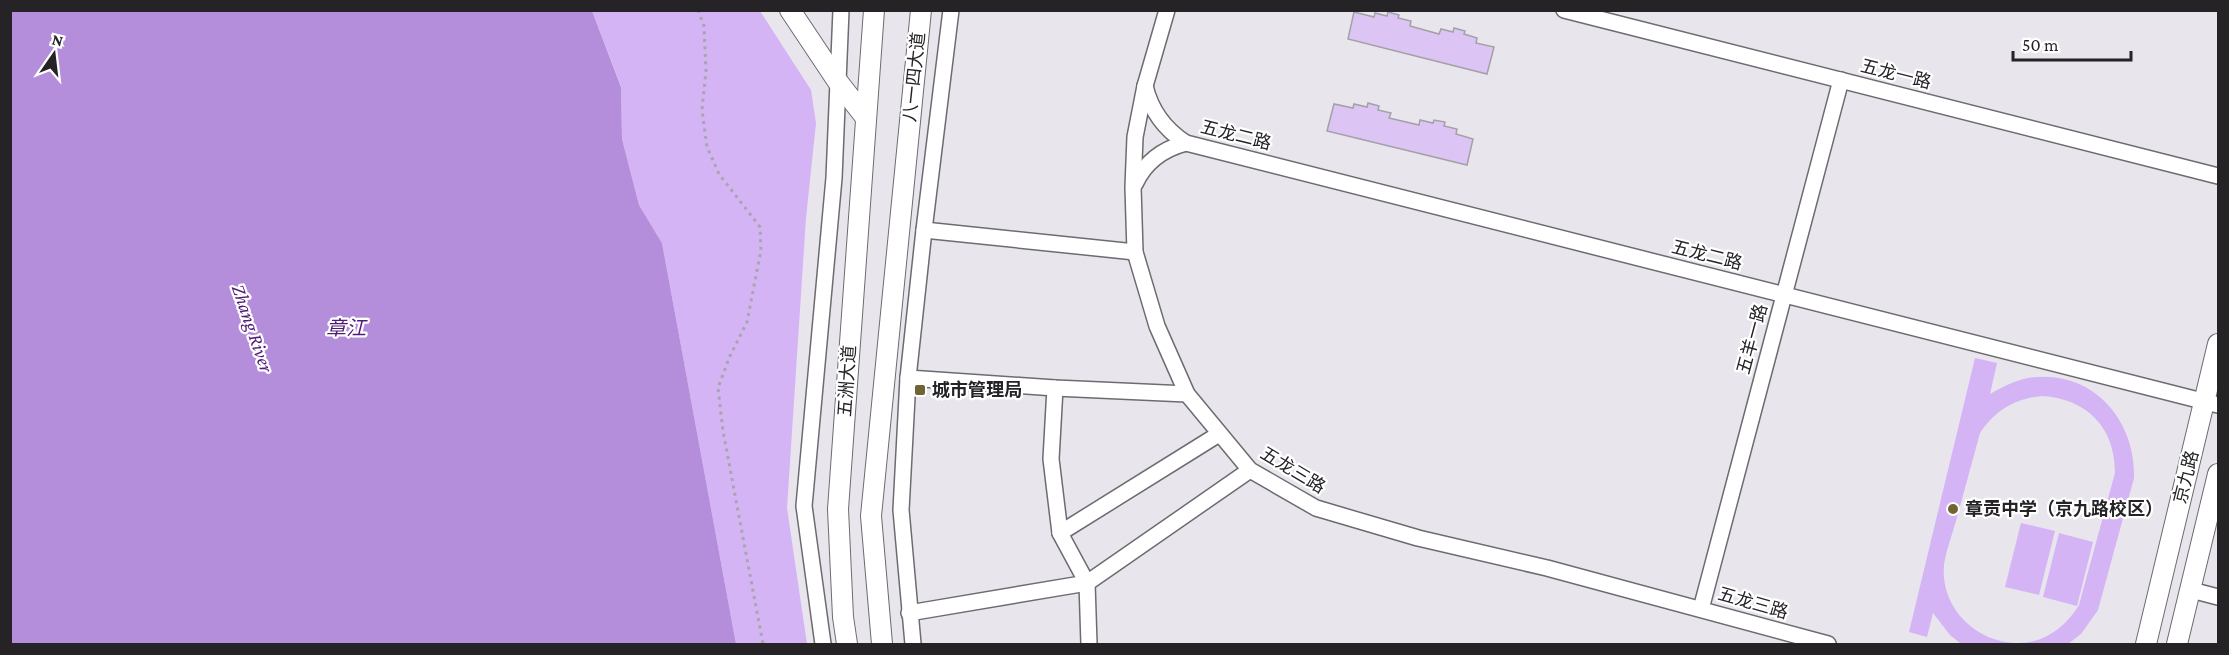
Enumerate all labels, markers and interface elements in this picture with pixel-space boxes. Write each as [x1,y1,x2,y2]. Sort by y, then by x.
north arrow [24,24,84,84]
scale bar [2013,24,2132,62]
text: N [50,30,65,50]
street label: 八一四大道 [899,31,929,123]
text: 50 m [2022,35,2059,55]
street label: 五龙一路 [1859,56,1933,92]
street label: 五龙二路 [1199,117,1273,153]
street label: 五龙二路 [1670,237,1744,273]
water label: Zhang River [227,281,279,376]
street label: 五羊一路 [1733,302,1771,376]
water label: 章江 [326,317,368,339]
street label: 五洲大道 [835,344,859,418]
place label: 城市管理局 [932,380,1022,400]
marker: 城市管理局 [913,383,927,397]
street label: 五龙三路 [1257,443,1329,497]
street label: 京九路 [2170,448,2202,506]
place label: 章贡中学（京九路校区） [1965,499,2163,519]
marker: 章贡中学（京九路校区） [1946,502,1960,516]
street label: 五龙三路 [1716,583,1790,623]

